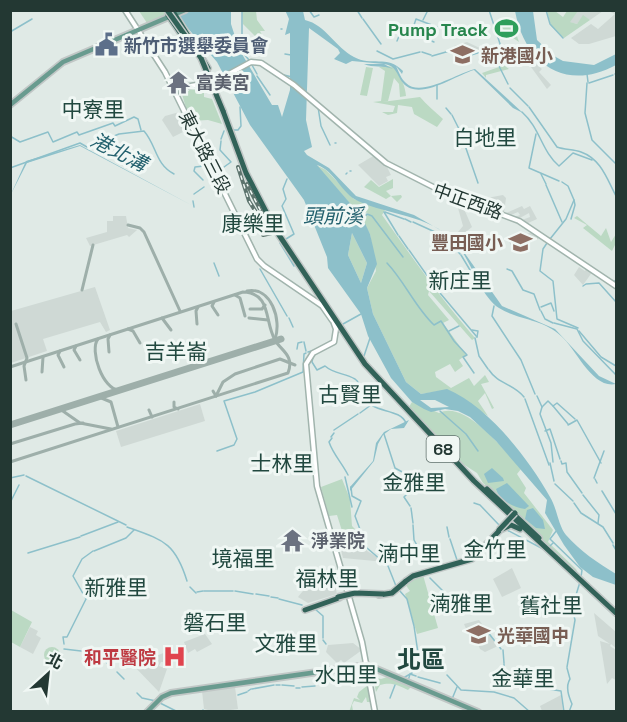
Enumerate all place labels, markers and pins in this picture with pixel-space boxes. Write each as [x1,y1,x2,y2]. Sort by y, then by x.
sports icon: Pump Track [493,16,519,42]
place label: Pump Track [388,18,488,41]
public building icon: 新竹市選舉委員會 [93,32,119,58]
place label: 新竹市選舉委員會 [124,34,269,57]
school or university icon: 新港國小 [450,42,476,68]
place label: 新港國小 [481,44,553,67]
temple icon: 富美宮 [165,69,191,95]
place label: 富美宮 [196,71,250,94]
school or university icon: 豐田國小 [508,229,534,255]
place label: 豐田國小 [431,231,503,254]
temple icon: 淨業院 [280,527,306,553]
place label: 淨業院 [311,529,365,552]
school or university icon: 光華國中 [466,622,492,648]
place label: 光華國中 [497,624,569,647]
hospital icon: 和平醫院 [161,644,187,670]
place label: 和平醫院 [84,646,156,669]

